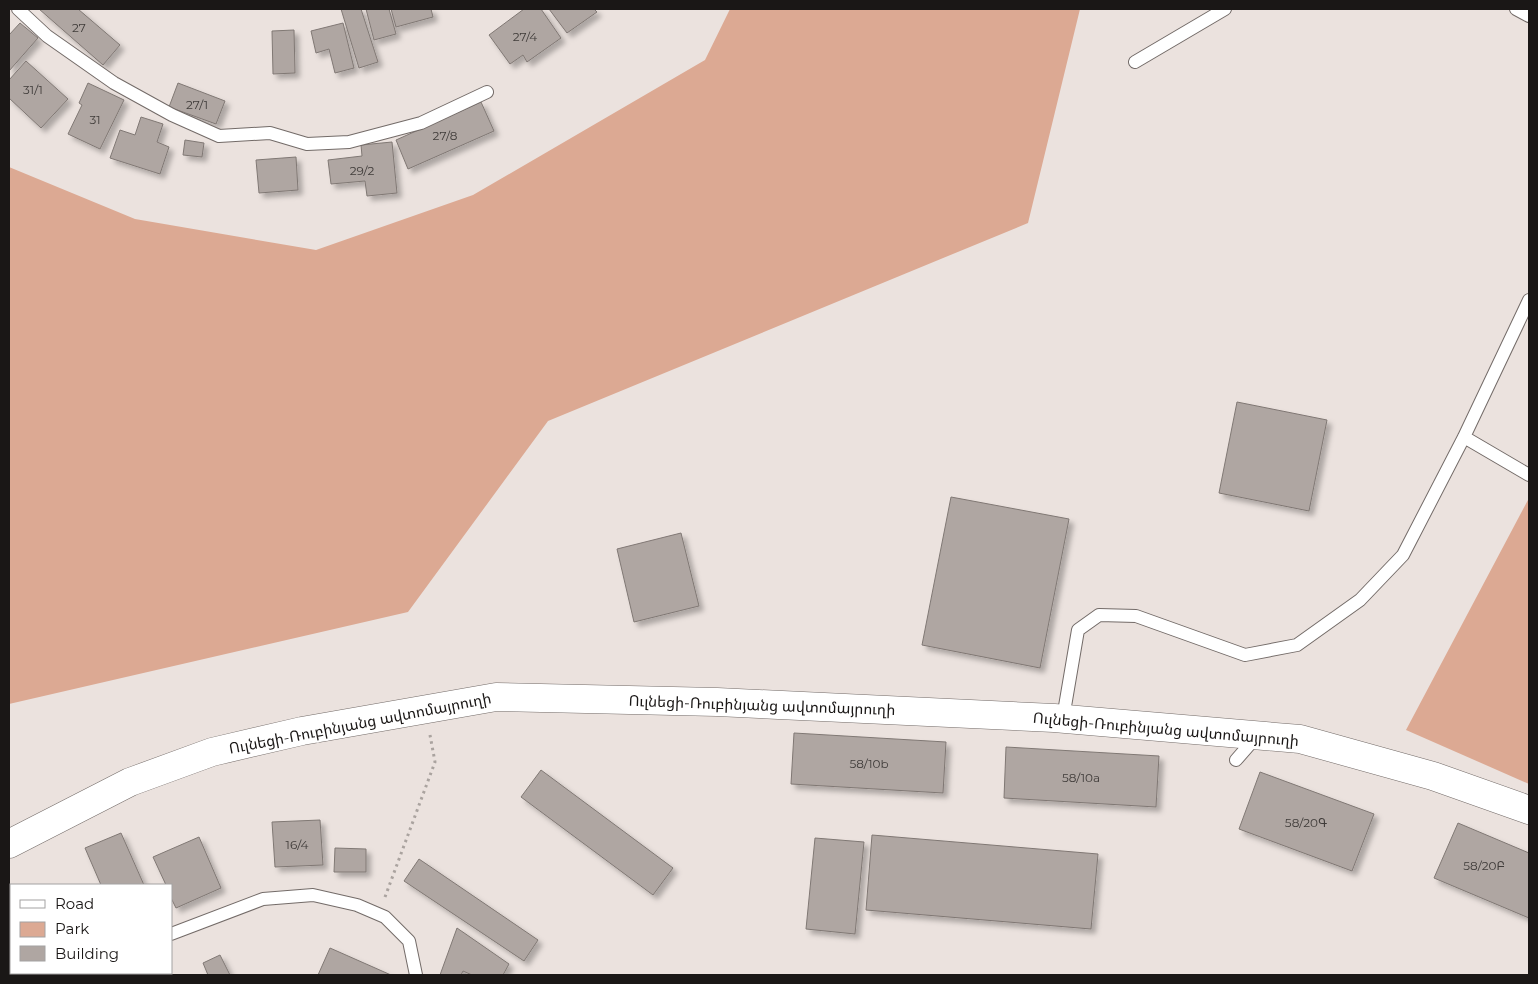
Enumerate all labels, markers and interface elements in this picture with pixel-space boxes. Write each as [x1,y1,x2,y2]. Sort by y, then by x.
house number: 27 [72,20,86,35]
house number: 27/4 [513,29,537,44]
house number: 31/1 [23,82,43,97]
house number: 27/1 [186,97,208,112]
house number: 31 [89,112,101,127]
house number: 27/8 [433,128,458,143]
house number: 29/2 [350,163,375,178]
street label: Ուլնեցի-Ռուբինյանց ավտոմայրուղի [227,688,493,758]
street label: Ուլնեցի-Ռուբինյանց ավտոմայրուղի [628,691,896,719]
street label: Ուլնեցի-Ռուբինյանց ավտոմայրուղի [1032,708,1300,750]
house number: 58/10b [849,756,889,771]
house number: 58/10a [1062,770,1100,785]
house number: 58/20Գ [1285,815,1327,830]
house number: 16/4 [286,837,309,852]
house number: 58/20Բ [1463,858,1505,873]
legend [10,884,172,974]
text: Road [55,894,94,913]
text: Park [55,919,89,938]
text: Building [55,944,119,963]

